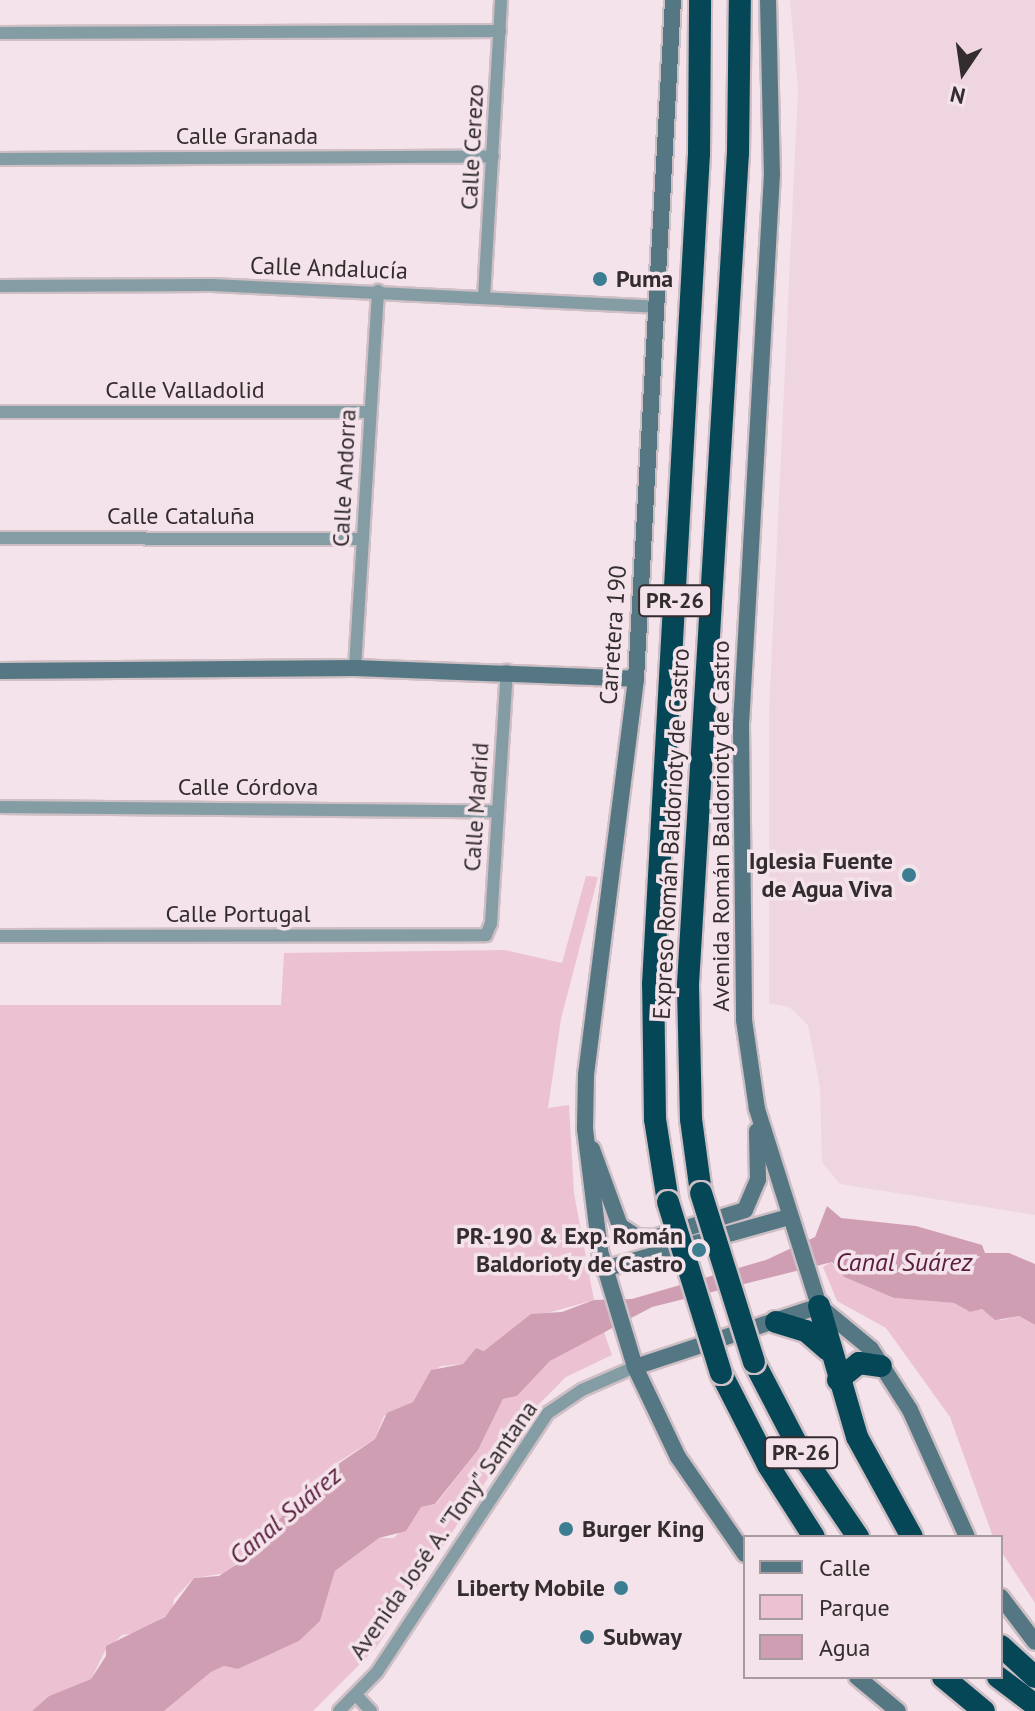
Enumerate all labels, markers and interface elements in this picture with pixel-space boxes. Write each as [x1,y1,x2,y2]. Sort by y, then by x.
north arrow [923,32,1003,112]
text: N [947,80,968,111]
street label: Calle Cerezo [454,83,490,211]
street label: Calle Granada [176,122,318,150]
street label: Calle Andalucía [249,251,409,285]
place label: Puma [616,265,673,293]
marker: Puma [591,270,609,288]
street label: Calle Valladolid [105,376,265,404]
street label: Calle Andorra [326,408,362,548]
street label: Calle Cataluña [107,502,255,530]
street label: Carretera 190 [594,564,632,706]
road number: PR-26 [637,583,713,619]
street label: Avenida Román Baldorioty de Castro [707,640,735,1012]
street label: Expreso Román Baldorioty de Castro [647,647,695,1021]
street label: Calle Madrid [457,742,495,872]
street label: Calle Córdova [178,773,318,801]
place label: Iglesia Fuente de Agua Viva [749,847,893,903]
marker: Iglesia Fuente de Agua Viva [900,866,918,884]
street label: Calle Portugal [166,900,310,928]
place label: PR-190 & Exp. Román Baldorioty de Castro [454,1222,683,1278]
marker: PR-190 & Exp. Román Baldorioty de Castro [690,1241,708,1259]
water label: Canal Suárez [836,1246,972,1278]
street label: Avenida José A. "Tony" Santana [341,1393,545,1667]
road number: PR-26 [763,1435,839,1471]
water label: Canal Suárez [223,1459,347,1571]
place label: Burger King [582,1515,704,1543]
marker: Burger King [557,1520,575,1538]
legend [743,1535,1003,1679]
text: Calle [819,1552,870,1583]
place label: Liberty Mobile [456,1574,605,1602]
marker: Liberty Mobile [612,1579,630,1597]
text: Parque [819,1592,890,1623]
place label: Subway [603,1623,682,1651]
marker: Subway [578,1628,596,1646]
text: Agua [819,1632,870,1663]

